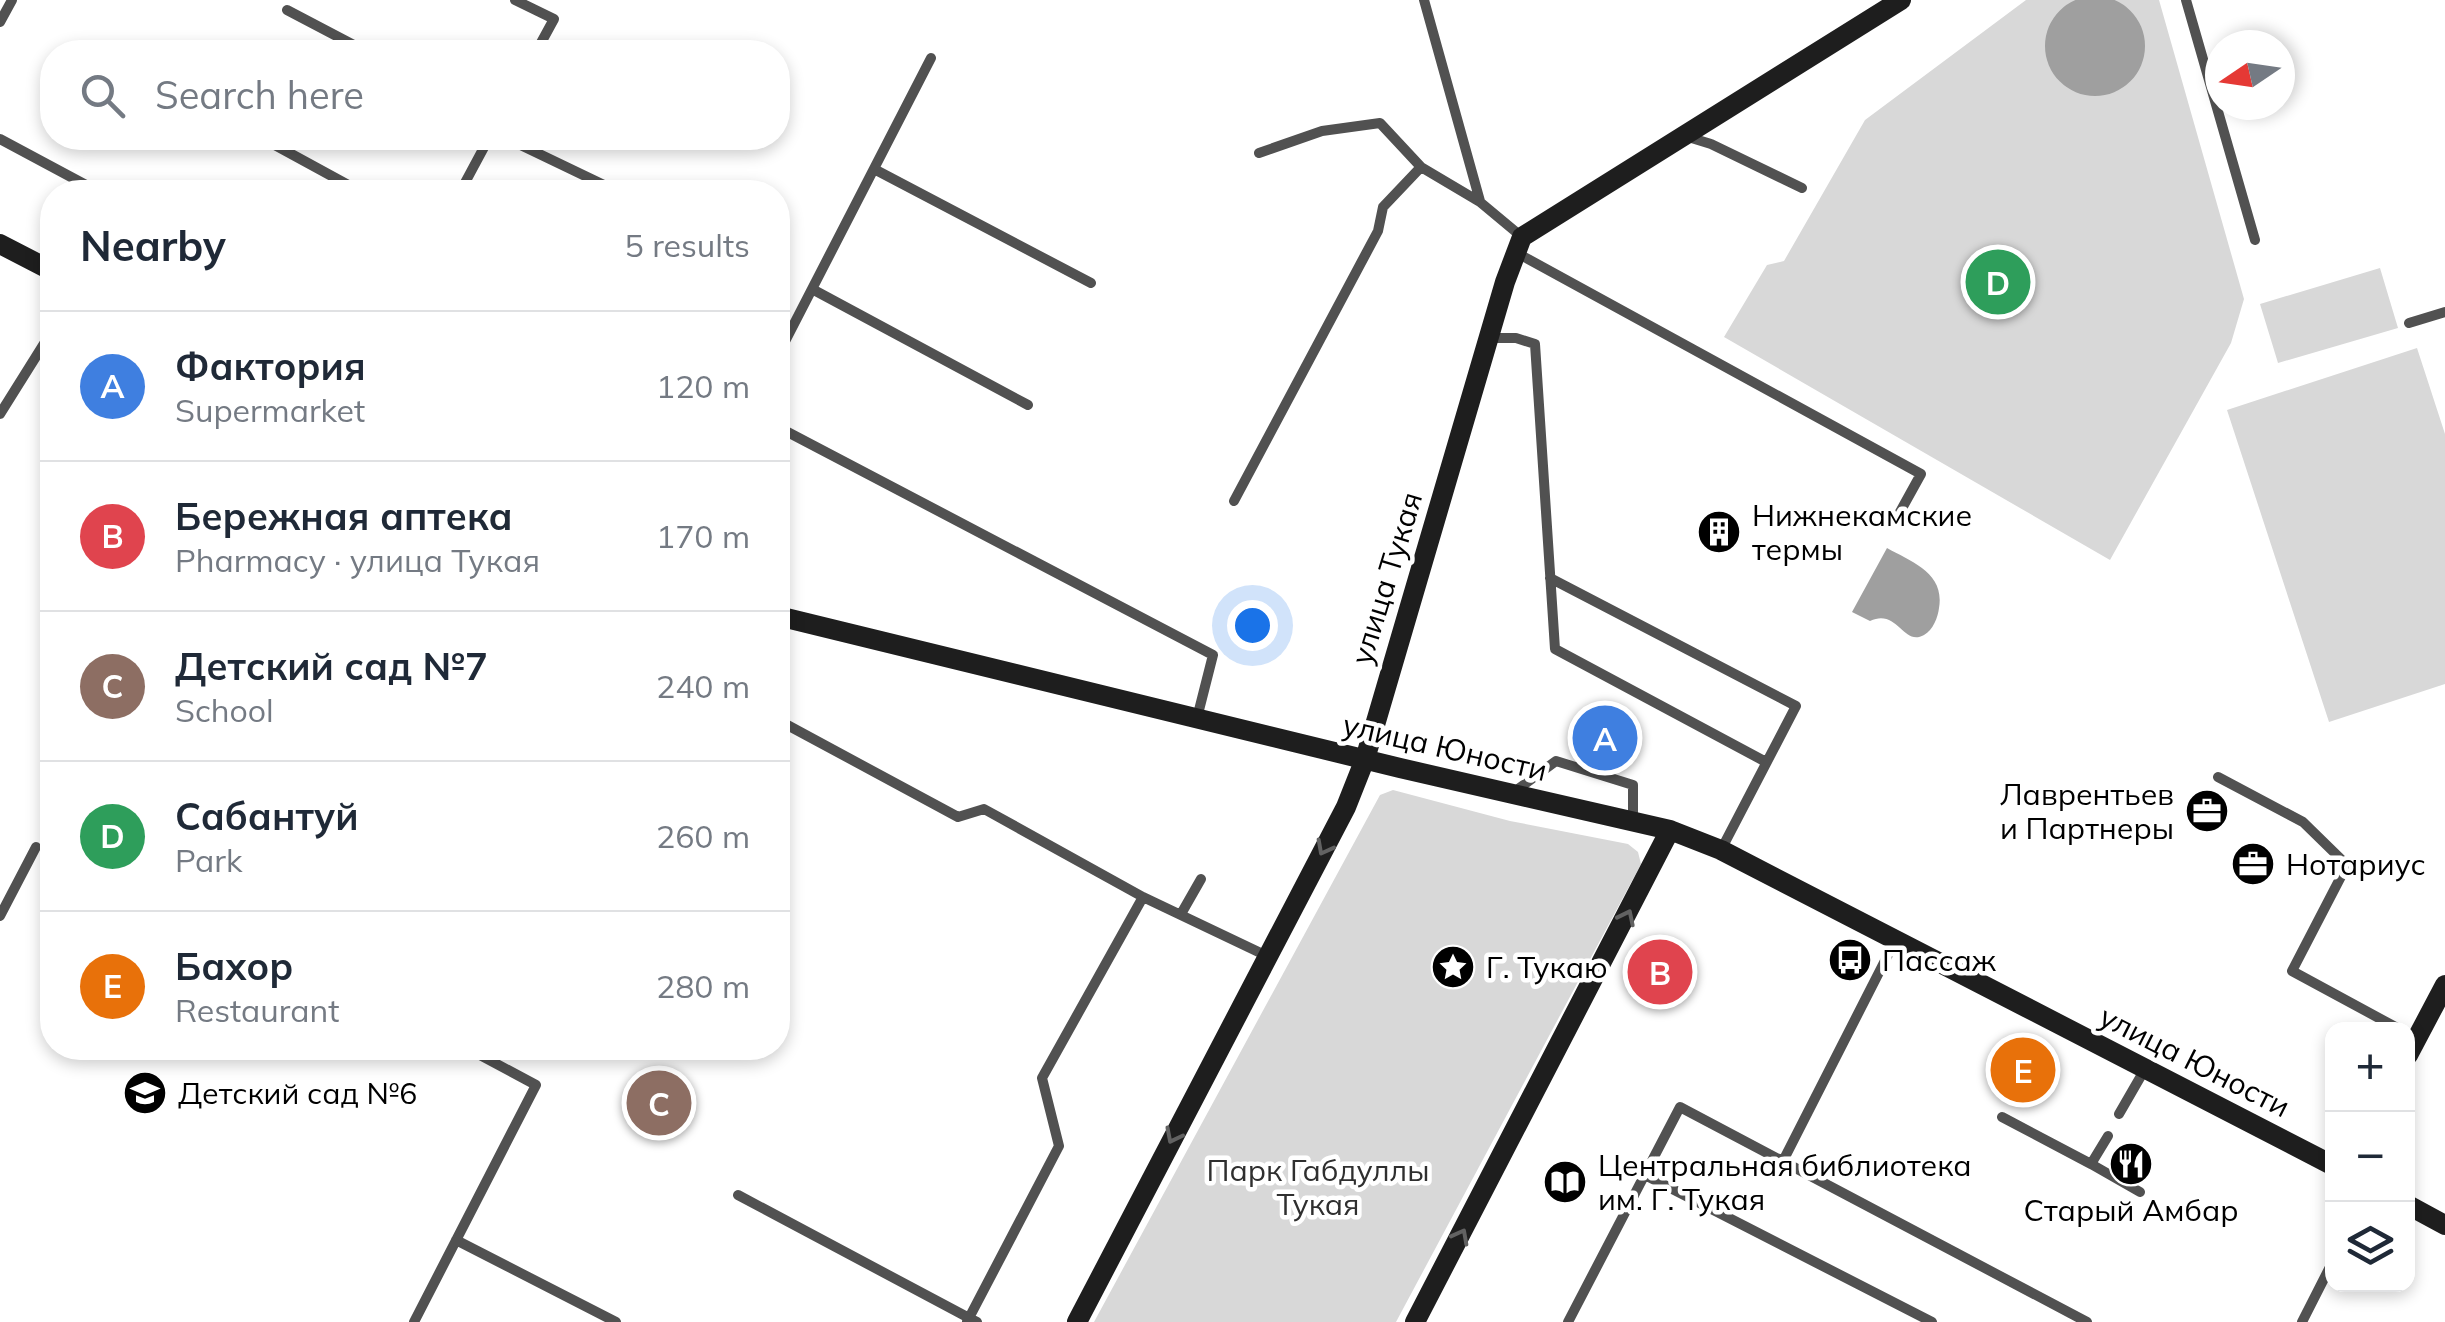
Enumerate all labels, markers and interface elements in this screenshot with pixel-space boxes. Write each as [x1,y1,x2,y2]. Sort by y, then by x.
north arrow [2205,30,2295,120]
search box [40,40,790,150]
icon: search [75,68,130,123]
text: Search here [155,71,364,119]
text: Nearby [80,219,226,272]
text: 5 results [625,225,750,265]
pin: D [1966,244,2030,320]
text: Фактория [175,342,366,390]
text: A [100,366,125,406]
text: 120 m [656,366,750,406]
text: Supermarket [175,390,365,430]
street label: улица Тукая [1342,487,1430,669]
text: Бережная аптека [175,492,513,540]
place label: Нижнекамские термы [1752,496,1972,568]
building icon: Нижнекамские термы [1696,509,1742,555]
text: B [101,516,124,556]
text: 170 m [656,516,750,556]
text: Pharmacy · улица Тукая [175,540,540,580]
your location [1227,600,1278,651]
text: Детский сад №7 [175,642,488,690]
text: C [102,666,123,706]
text: 240 m [656,666,750,706]
text: School [175,690,274,730]
pin: A [1572,700,1638,776]
street label: улица Юности [1339,705,1551,789]
place label: Лаврентьев и Партнеры [2000,775,2174,847]
office icon: Лаврентьев и Партнеры [2184,788,2230,834]
text: Сабантуй [175,792,359,840]
text: D [100,816,125,856]
text: 260 m [656,816,750,856]
one-way arrow [1317,837,1336,855]
text: Park [175,840,242,880]
office icon: Нотариус [2230,841,2276,887]
place label: Нотариус [2286,845,2426,883]
one-way arrow [1615,909,1634,927]
pin: B [1628,934,1692,1010]
bus stop icon: Пассаж [1827,937,1873,983]
place label: Пассаж [1882,941,1997,979]
text: Бахор [175,942,293,990]
place icon: Г. Тукаю [1430,944,1476,990]
place label: Г. Тукаю [1486,948,1608,986]
text: E [103,966,122,1006]
text: 280 m [656,966,750,1006]
text: Restaurant [175,990,339,1030]
street label: улица Юности [2093,997,2297,1125]
map controls [2325,1022,2415,1292]
button: + [2325,1022,2415,1112]
pin: E [1990,1032,2056,1108]
pin: C [626,1066,692,1140]
school or university icon: Детский сад №6 [122,1070,168,1116]
place label: Детский сад №6 [178,1074,417,1112]
button: − [2325,1112,2415,1202]
one-way arrow [1166,1125,1185,1143]
restaurant icon: Старый Амбар [2108,1141,2154,1187]
place label: Центральная библиотека им. Г. Тукая [1598,1146,1972,1218]
park label: Парк Габдуллы Тукая [1207,1151,1430,1223]
library icon: Центральная библиотека им. Г. Тукая [1542,1159,1588,1205]
place label: Старый Амбар [2023,1191,2239,1229]
button: layers [2325,1202,2415,1292]
one-way arrow [1448,1229,1468,1247]

